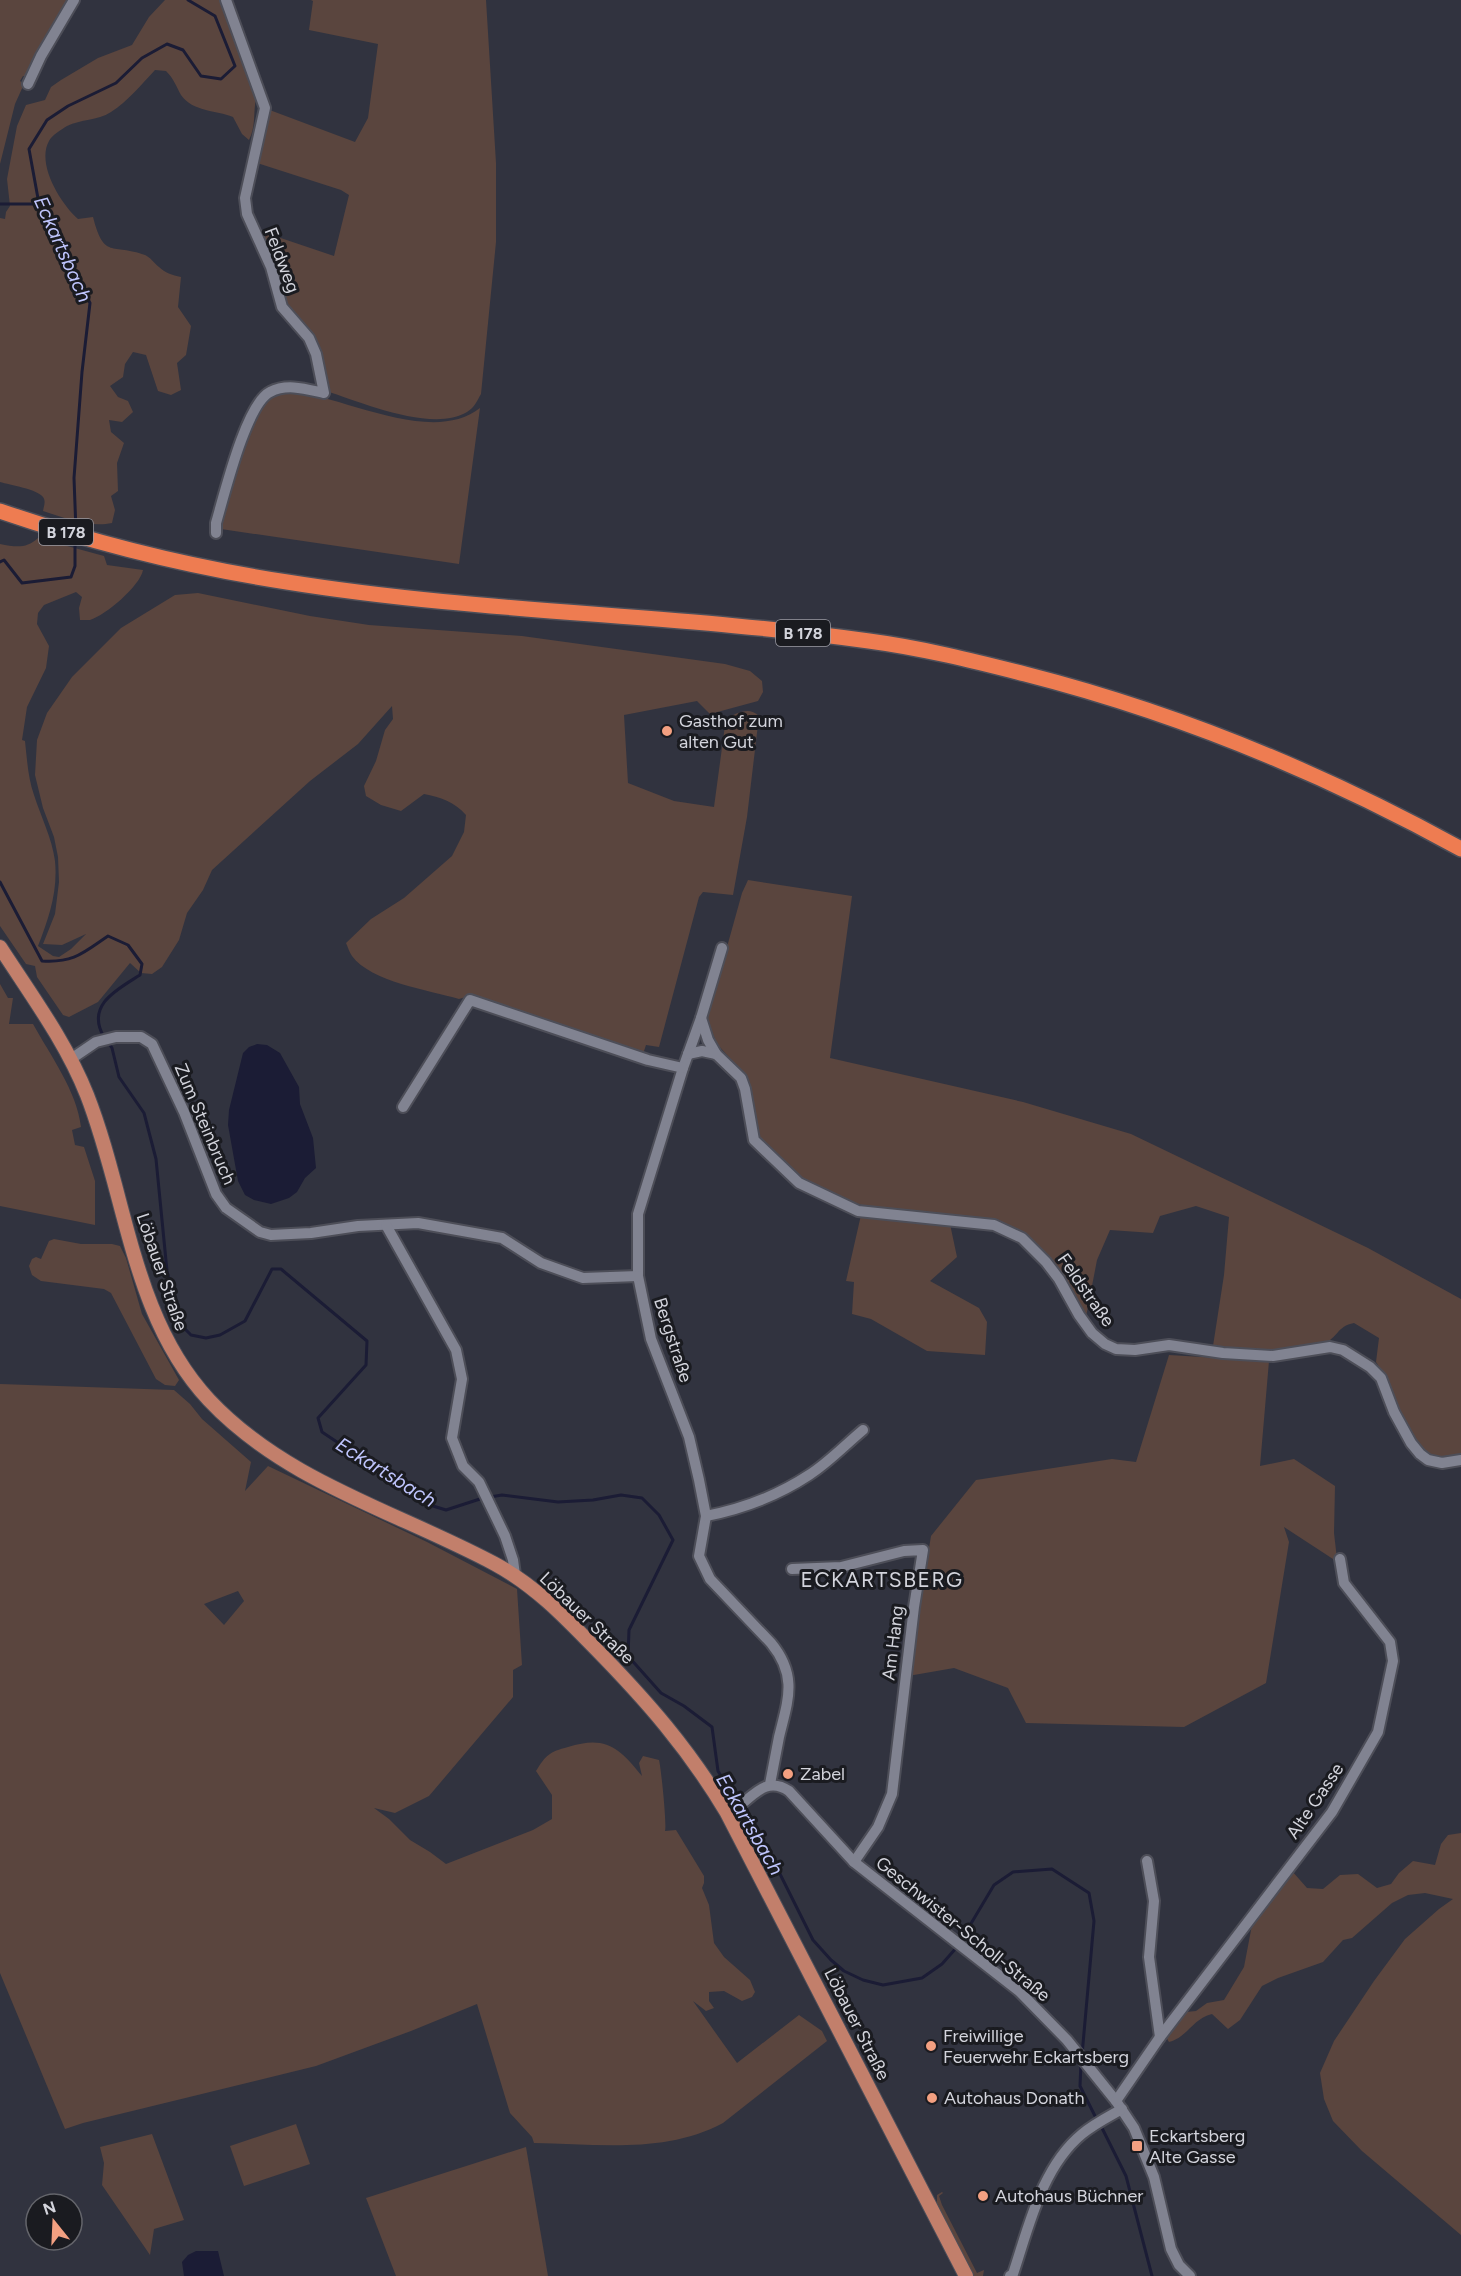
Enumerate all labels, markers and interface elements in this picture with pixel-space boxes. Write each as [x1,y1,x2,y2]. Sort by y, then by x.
water label: Eckartsbach [29,192,97,306]
street label: Feldweg [259,224,305,296]
road number: B 178 [39,519,93,545]
road number: B 178 [776,620,830,646]
place label: Gasthof zum alten Gut [679,710,783,753]
marker: Gasthof zum alten Gut [660,724,674,738]
street label: Zum Steinbruch [170,1060,240,1188]
street label: Löbauer Straße [132,1210,192,1334]
street label: Feldstraße [1053,1249,1119,1331]
street label: Bergstraße [649,1295,697,1385]
water label: Eckartsbach [332,1432,440,1512]
street label: Löbauer Straße [535,1567,639,1669]
district label: ECKARTSBERG [800,1567,964,1592]
street label: Am Hang [877,1604,909,1682]
street label: Alte Gasse [1282,1759,1348,1843]
place label: Zabel [800,1763,845,1785]
marker: Zabel [781,1767,795,1781]
water label: Eckartsbach [711,1769,789,1879]
street label: Geschwister-Scholl-Straße [871,1852,1055,2006]
street label: Löbauer Straße [819,1964,895,2084]
place label: Freiwillige Feuerwehr Eckartsberg [943,2025,1129,2068]
marker: Freiwillige Feuerwehr Eckartsberg [924,2039,938,2053]
place label: Autohaus Donath [944,2087,1084,2109]
marker: Autohaus Donath [925,2091,939,2105]
place label: Eckartsberg Alte Gasse [1149,2125,1245,2168]
marker: Eckartsberg Alte Gasse [1130,2139,1144,2153]
place label: Autohaus Büchner [995,2185,1143,2207]
marker: Autohaus Büchner [976,2189,990,2203]
north arrow [24,2192,84,2252]
text: N [41,2197,58,2219]

